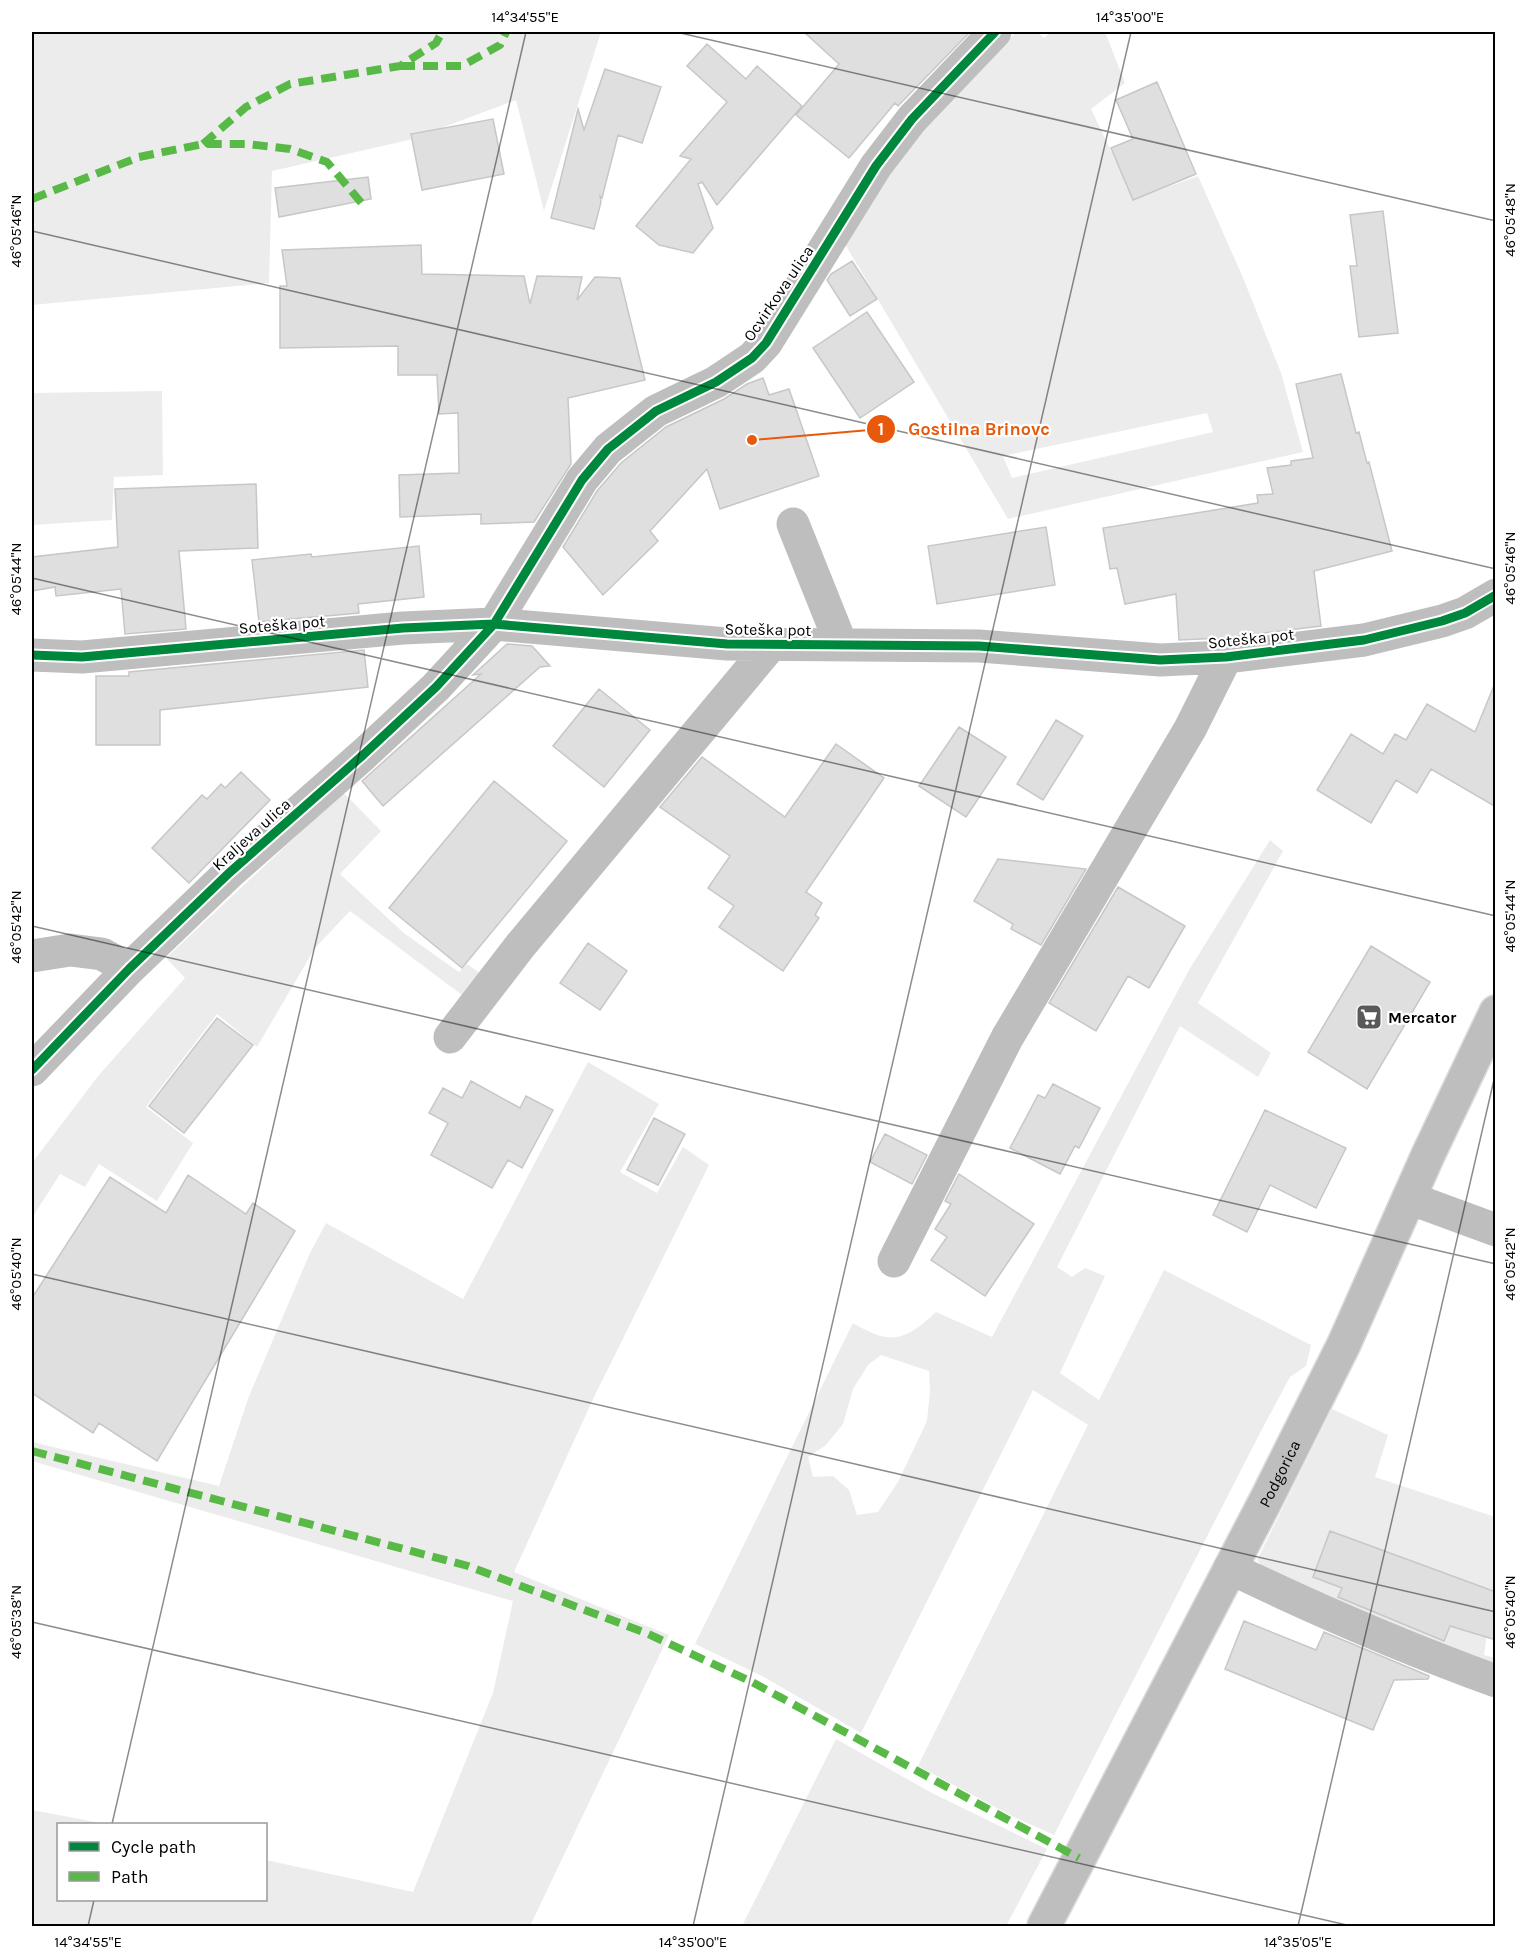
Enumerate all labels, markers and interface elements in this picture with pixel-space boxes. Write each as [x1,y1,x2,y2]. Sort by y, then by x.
text: 14°34'55"E [491,8,559,26]
text: 14°35'00"E [1096,8,1164,26]
text: 46°05'48"N [1501,183,1519,257]
text: 46°05'46"N [7,194,25,268]
street label: Ocvirkova ulica [739,242,817,345]
callout: Gostilna Brinovc [866,411,1062,447]
text: 1 [878,418,884,440]
text: Gostilna Brinovc [908,418,1050,440]
text: 46°05'46"N [1501,531,1519,605]
text: 46°05'44"N [7,542,25,616]
street label: Soteška pot [238,611,326,638]
street label: Soteška pot [724,619,812,640]
street label: Soteška pot [1207,625,1295,652]
street label: Kraljeva ulica [208,794,294,874]
text: 46°05'44"N [1501,879,1519,953]
text: 46°05'42"N [7,890,25,964]
supermarket icon: Mercator [1354,1002,1384,1032]
place label: Mercator [1388,1008,1457,1027]
text: 46°05'42"N [1501,1227,1519,1301]
text: 46°05'40"N [7,1237,25,1311]
street label: Podgorica [1255,1437,1304,1510]
text: 46°05'40"N [1501,1575,1519,1649]
text: 46°05'38"N [7,1585,25,1659]
legend [57,1823,267,1901]
text: Cycle path [111,1836,196,1858]
text: Path [111,1866,149,1888]
text: 14°34'55"E [54,1933,122,1951]
text: 14°35'00"E [659,1933,727,1951]
text: 14°35'05"E [1264,1933,1332,1951]

